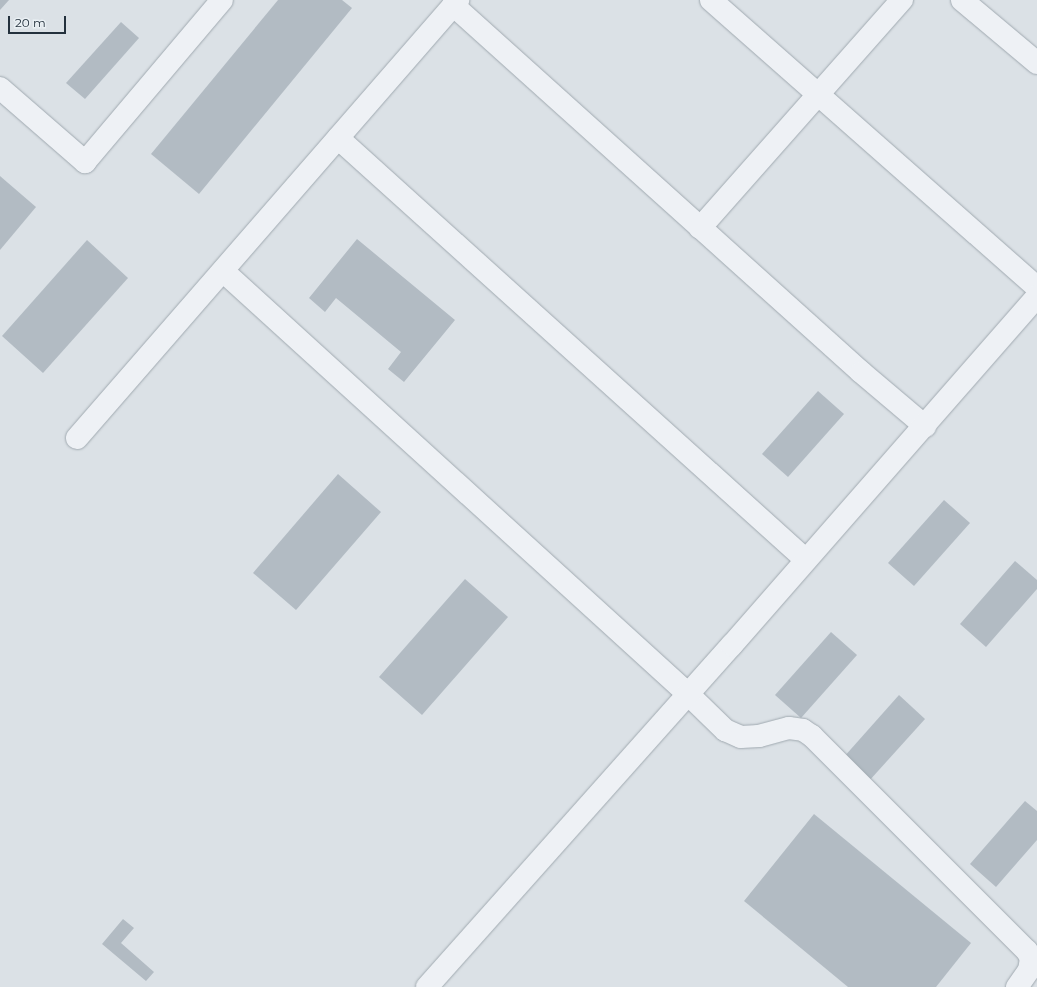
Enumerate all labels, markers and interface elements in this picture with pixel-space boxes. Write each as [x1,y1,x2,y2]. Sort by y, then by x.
scale bar [10,8,68,34]
text: 20 m [15,15,46,30]

